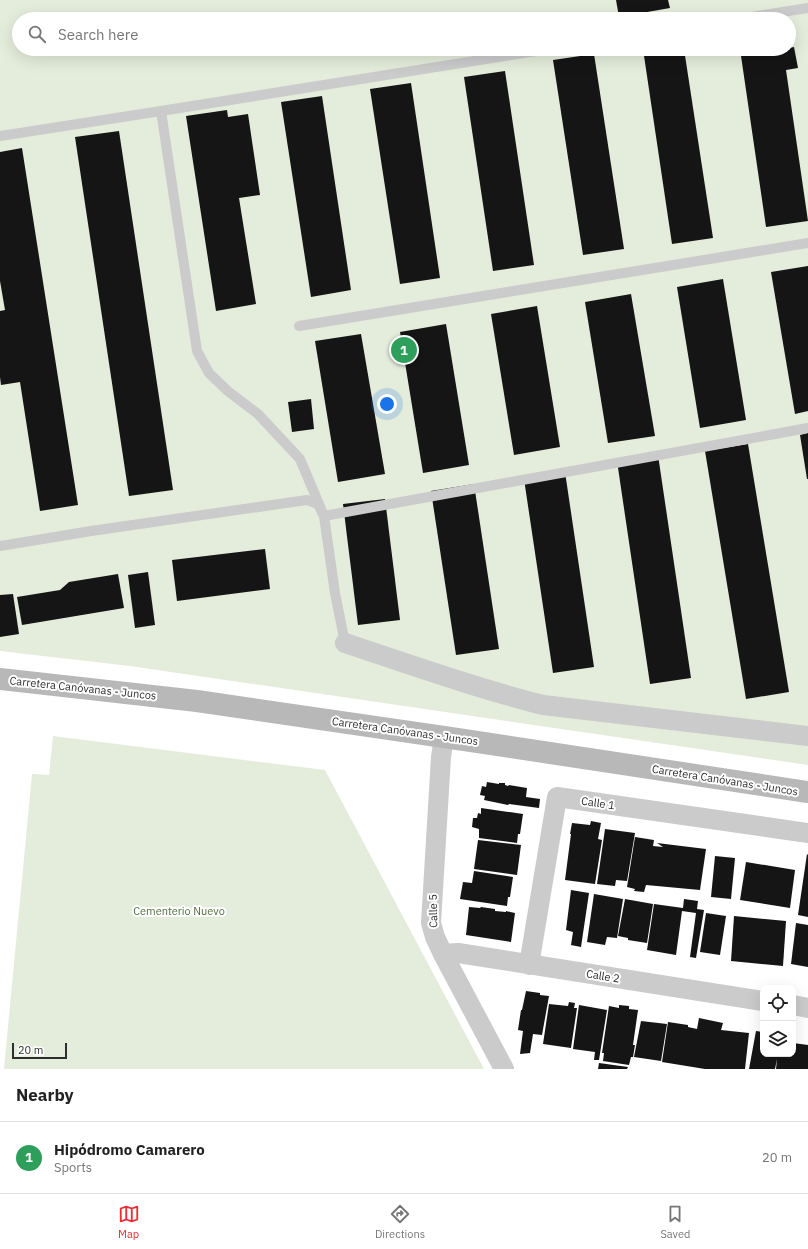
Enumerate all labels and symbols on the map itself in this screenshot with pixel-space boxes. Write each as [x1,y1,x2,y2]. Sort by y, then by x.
pin: 1 [391,335,417,365]
your location [377,394,397,414]
street label: Carretera Canóvanas - Juncos [9,673,157,703]
street label: Carretera Canóvanas - Juncos [331,714,479,748]
street label: Carretera Canóvanas - Juncos [651,762,799,798]
street label: Calle 1 [580,794,616,812]
street label: Calle 5 [426,894,440,928]
park label: Cementerio Nuevo [133,904,225,918]
street label: Calle 2 [585,966,621,986]
scale bar [12,1041,67,1060]

